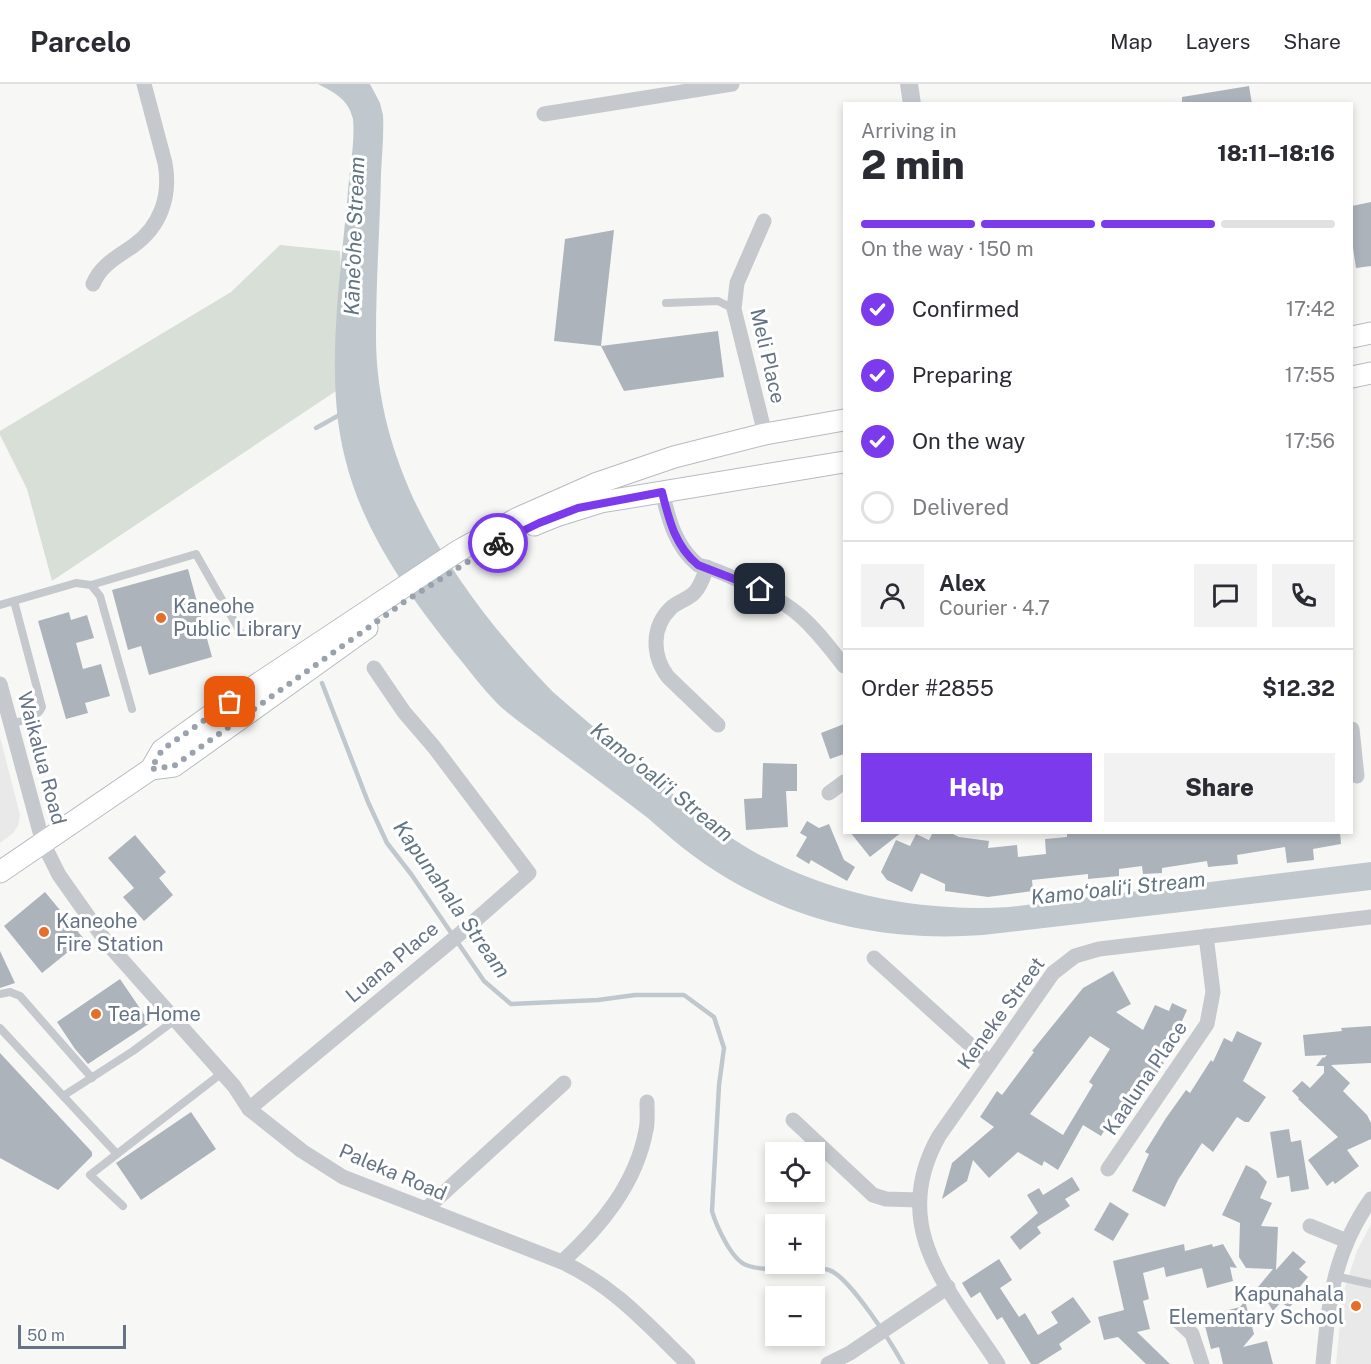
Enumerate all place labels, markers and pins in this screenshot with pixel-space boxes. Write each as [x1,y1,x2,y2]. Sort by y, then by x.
pin [734,563,785,614]
place label: Kaneohe Public Library [173,594,302,641]
marker: Kaneohe Public Library [154,611,168,625]
pin [204,676,255,727]
place label: Kaneohe Fire Station [56,909,164,956]
marker: Kaneohe Fire Station [37,925,51,939]
place label: Tea Home [108,1002,201,1026]
marker: Tea Home [89,1007,103,1021]
place label: Kapunahala Elementary School [1169,1282,1344,1329]
marker: Kapunahala Elementary School [1349,1299,1363,1313]

